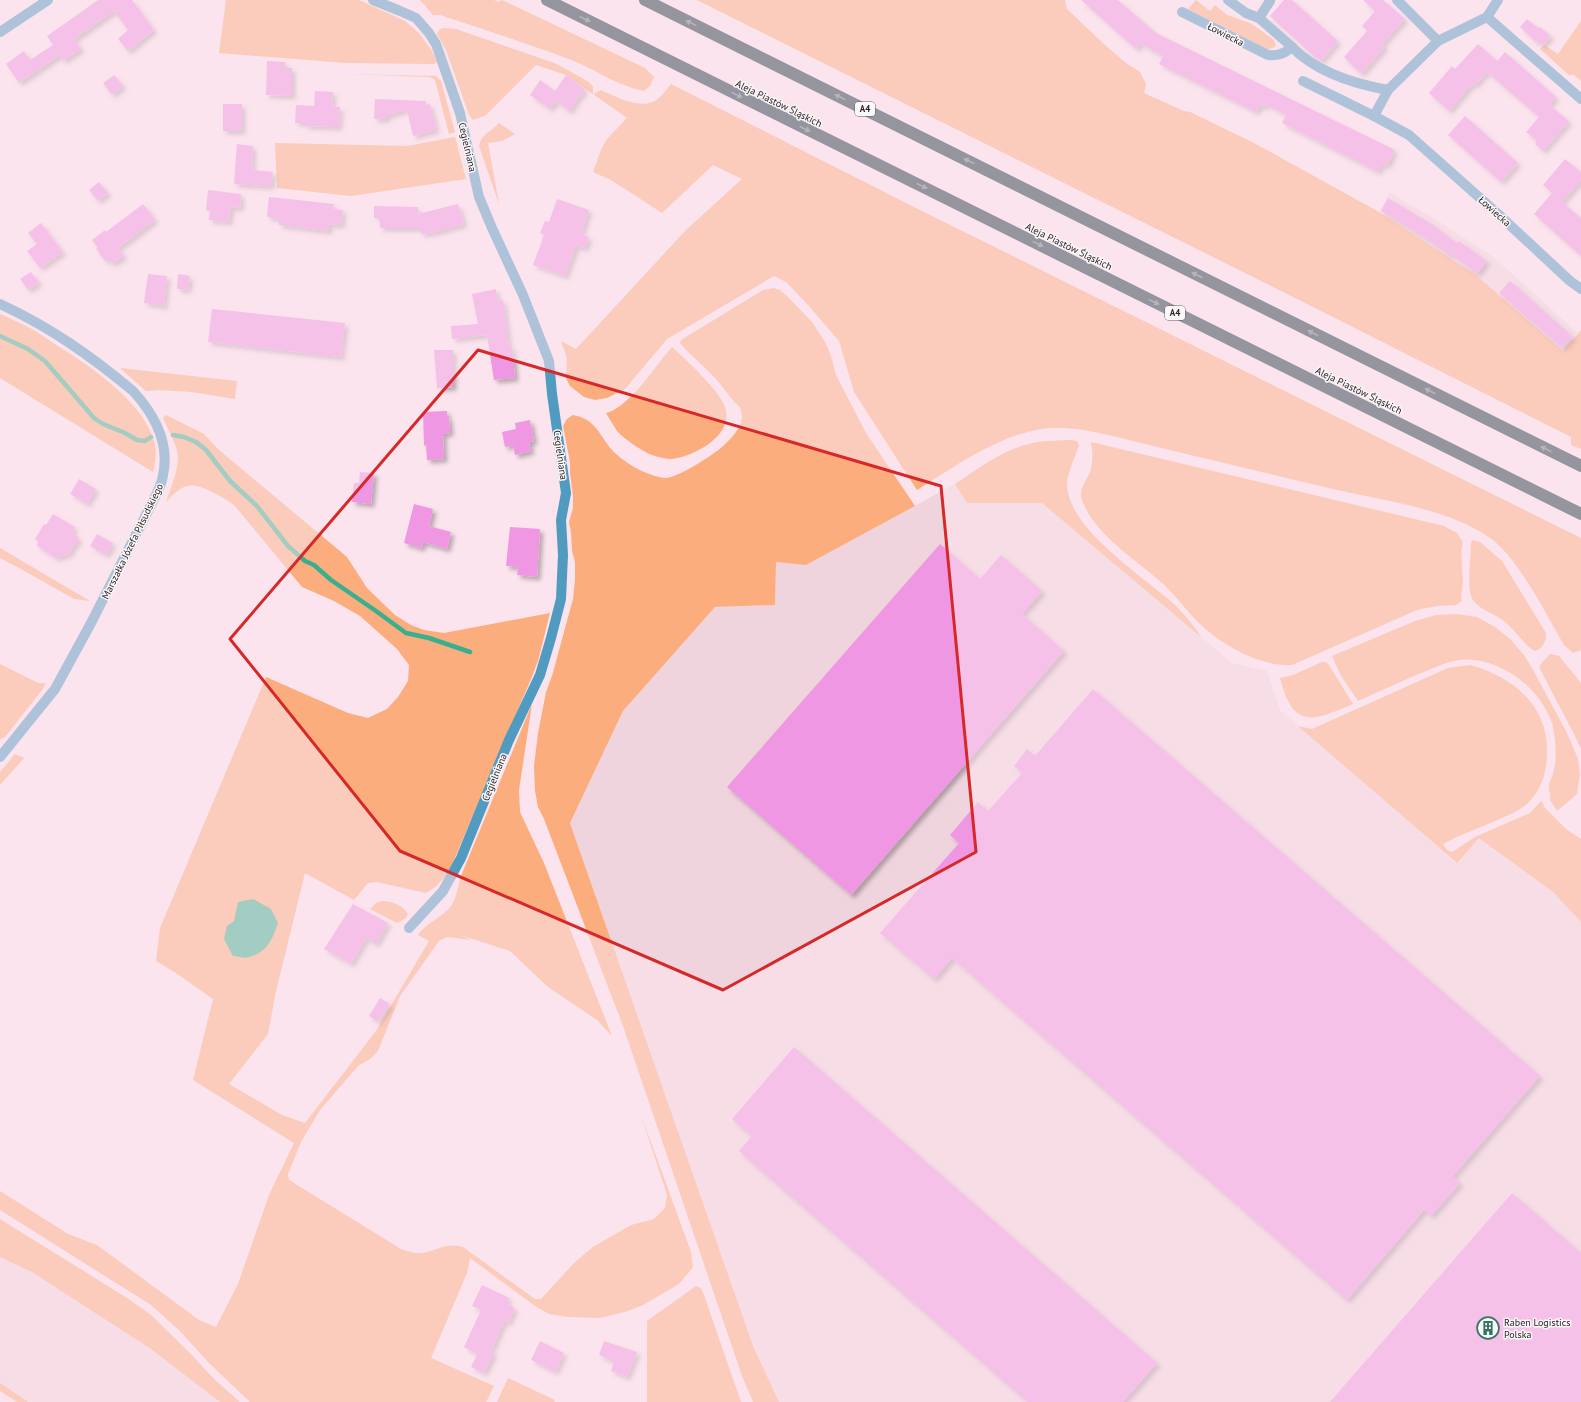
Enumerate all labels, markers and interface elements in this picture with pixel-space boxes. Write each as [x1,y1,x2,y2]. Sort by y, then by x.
one-way arrow [579,16,591,22]
one-way arrow [685,20,696,26]
street label: Łowiecka [1205,20,1246,49]
street label: Aleja Piastów Śląskich [733,77,824,130]
one-way arrow [732,92,743,99]
one-way arrow [834,93,846,100]
road number: A4 [855,102,875,116]
street label: Cegielniana [456,121,479,173]
one-way arrow [799,126,811,132]
one-way arrow [963,158,975,164]
one-way arrow [916,183,927,190]
street label: Łowiecka [1476,193,1514,229]
street label: Aleja Piastów Śląskich [1023,220,1114,273]
one-way arrow [1032,241,1044,247]
one-way arrow [1191,271,1203,278]
one-way arrow [1149,299,1160,305]
road number: A4 [1165,306,1185,320]
one-way arrow [1308,329,1319,336]
street label: Aleja Piastów Śląskich [1313,364,1404,417]
one-way arrow [1424,387,1436,394]
street label: Cegielniana [551,429,570,481]
one-way arrow [1540,445,1552,452]
street label: Marszałka Józefa Piłsudskiego [99,481,166,601]
street label: Cegielniana [479,752,510,803]
building icon: Raben Logistics Polska [1475,1315,1501,1341]
place label: Raben Logistics Polska [1504,1316,1570,1341]

